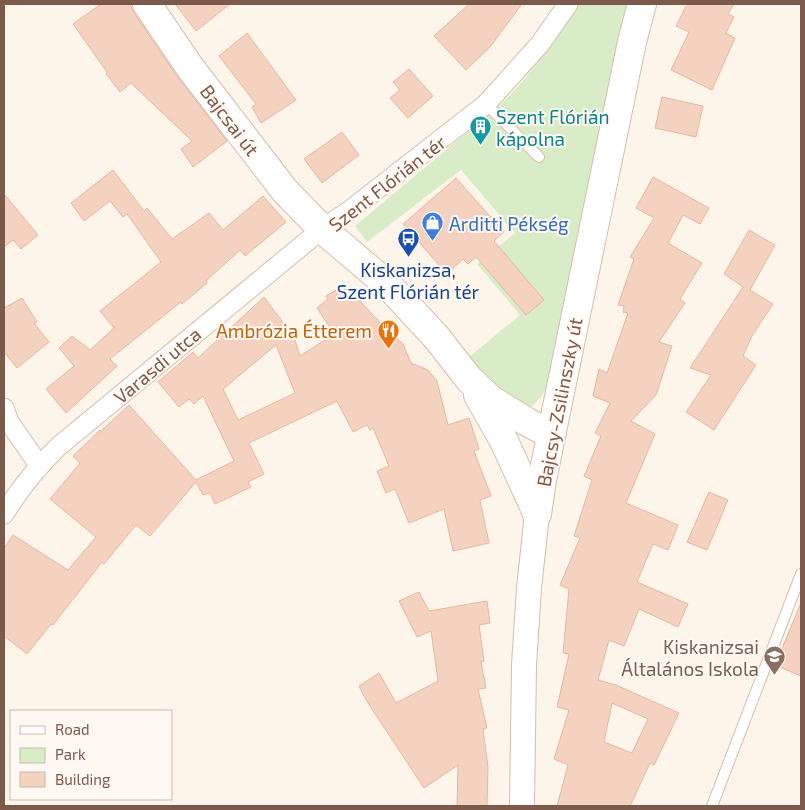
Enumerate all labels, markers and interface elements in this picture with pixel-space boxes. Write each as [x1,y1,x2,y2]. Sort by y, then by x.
street label: Bajcsai út [196,80,264,160]
place label: Szent Flórián kápolna [496,105,610,150]
building icon: Szent Flórián kápolna [468,115,492,146]
street label: Szent Flórián tér [324,130,451,236]
shop icon: Arditti Pékség [421,211,445,242]
place label: Arditti Pékség [449,212,569,235]
bus stop icon: Kiskanizsa, Szent Flórián tér [396,226,420,257]
place label: Kiskanizsa, Szent Flórián tér [337,258,480,303]
street label: Bajcsy-Zsilinszky út [531,315,587,489]
restaurant icon: Ambrózia Étterem [376,318,400,349]
place label: Ambrózia Étterem [216,319,372,342]
street label: Varasdi utca [109,322,205,408]
place label: Kiskanizsai Általános Iskola [621,635,759,680]
school or university icon: Kiskanizsai Általános Iskola [763,645,787,676]
legend [10,710,172,800]
text: Road [55,720,90,738]
text: Park [55,745,86,763]
text: Building [55,770,111,788]

